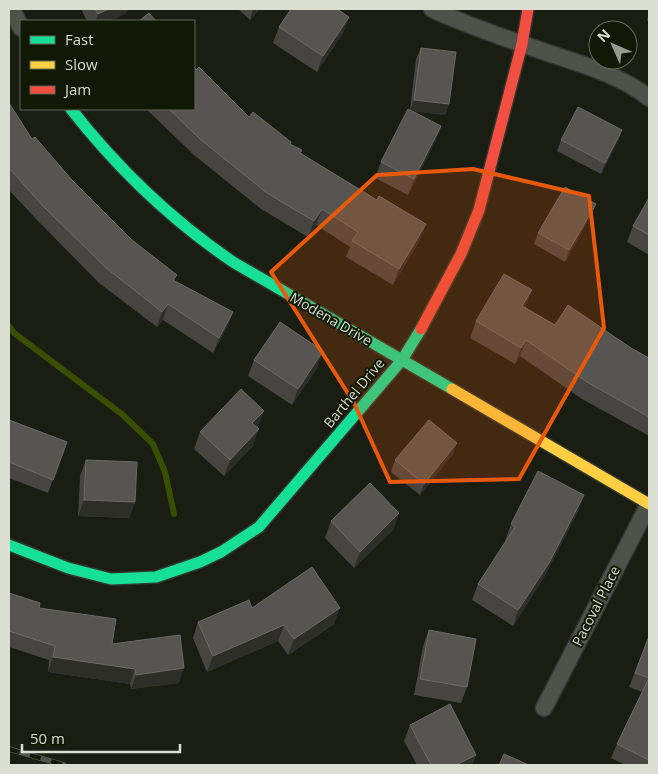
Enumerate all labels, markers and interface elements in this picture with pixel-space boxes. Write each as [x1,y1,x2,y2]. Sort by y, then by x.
legend [20,20,195,110]
north arrow [588,20,638,70]
text: N [593,25,614,46]
text: Fast [65,29,94,49]
text: Slow [65,54,98,74]
text: Jam [63,79,91,99]
street label: Modena Drive [287,287,376,350]
street label: Barthel Drive [319,354,388,432]
street label: Pacoval Place [567,562,624,649]
scale bar [22,722,180,754]
text: 50 m [30,728,65,748]

